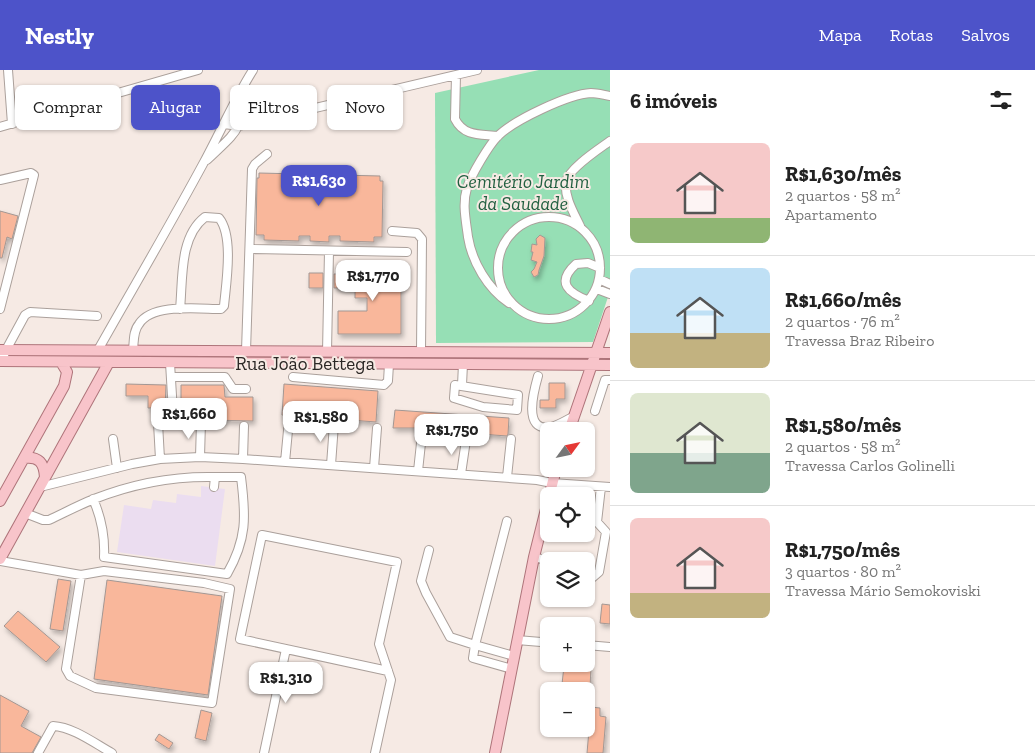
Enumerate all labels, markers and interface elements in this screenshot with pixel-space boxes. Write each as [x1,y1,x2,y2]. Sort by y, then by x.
text: Nestly [25,21,94,50]
text: Mapa [819,24,862,46]
text: Rotas [890,24,933,46]
text: Salvos [961,24,1010,46]
chip: Comprar [15,85,121,130]
chip: Alugar [131,85,220,130]
chip: Filtros [230,85,317,130]
chip: Novo [327,85,403,130]
icon: filters [987,86,1015,114]
text: 6 imóveis [630,88,717,113]
text: R$1,630/mês [785,161,901,186]
icon: home [670,163,730,223]
pin: R$1,630 [273,164,365,207]
park label: Cemitério Jardim da Saudade [457,170,589,215]
text: R$1,630 [292,171,346,190]
text: 2 quartos · 58 m² [785,186,901,205]
text: Apartamento [785,205,877,224]
pin: R$1,770 [327,260,419,302]
text: R$1,770 [347,266,399,285]
text: R$1,660/mês [785,287,901,312]
icon: home [670,288,730,348]
text: 2 quartos · 76 m² [785,312,900,331]
text: Travessa Braz Ribeiro [785,331,935,350]
street label: Rua João Bettega [235,352,375,375]
pin: R$1,660 [143,398,235,440]
pin: R$1,580 [275,400,367,443]
text: R$1,660 [162,404,216,423]
text: R$1,580 [294,407,348,426]
text: R$1,580/mês [785,412,902,437]
icon: home [670,413,730,473]
pin: R$1,750 [406,414,498,456]
text: R$1,750 [425,420,479,439]
north arrow [540,422,595,478]
map controls [540,422,595,737]
text: 2 quartos · 58 m² [785,437,901,456]
text: Travessa Carlos Golinelli [785,456,955,475]
button: locate [540,487,595,542]
text: R$1,750/mês [785,537,900,562]
icon: home [670,538,730,598]
button: layers [540,552,595,607]
text: 3 quartos · 80 m² [785,562,901,581]
text: Travessa Mário Semokoviski [785,581,981,600]
button: + [540,617,595,672]
pin: R$1,310 [240,662,332,704]
text: R$1,310 [260,668,312,687]
button: − [540,682,595,737]

